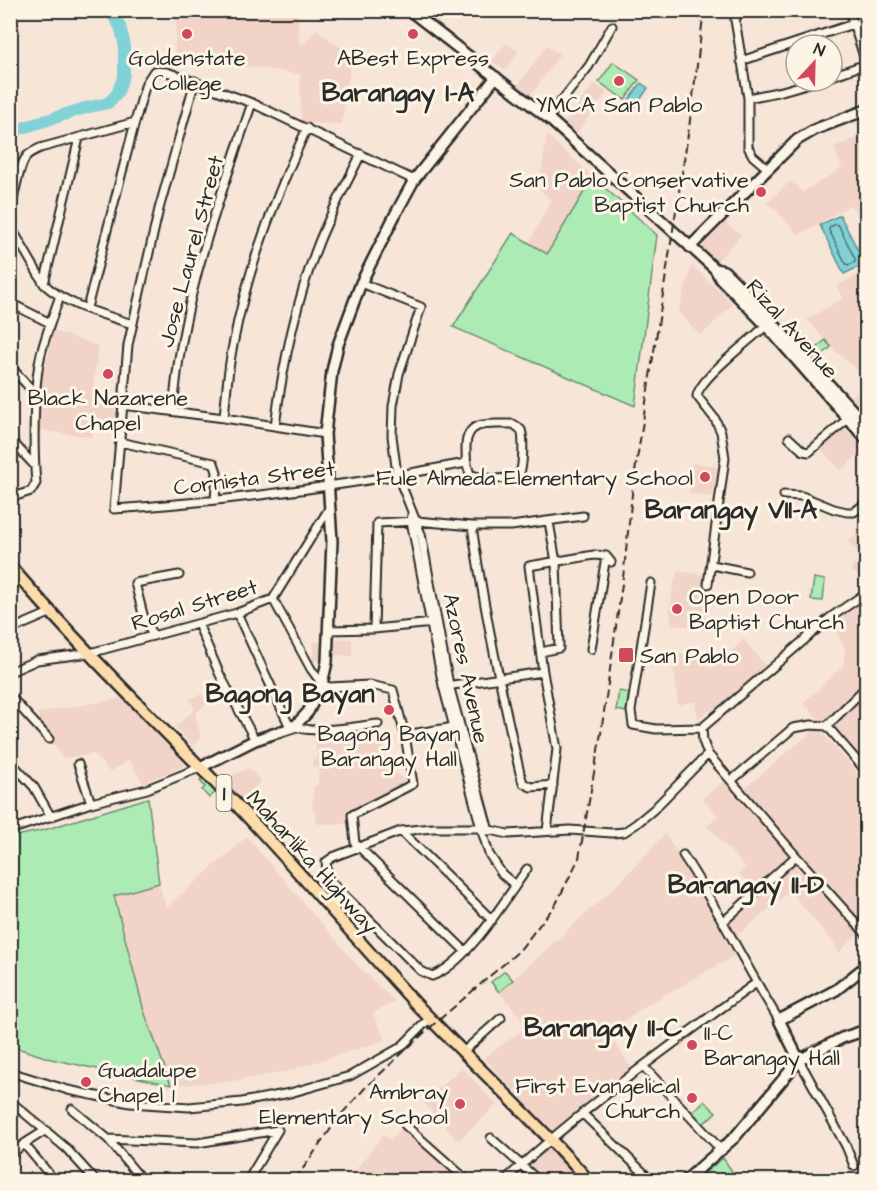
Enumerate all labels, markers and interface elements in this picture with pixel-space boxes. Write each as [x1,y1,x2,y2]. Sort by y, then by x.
marker: Goldenstate College [180,27,194,41]
marker: ABest Express [406,27,420,41]
north arrow [784,33,844,93]
text: N [810,38,828,62]
place label: Goldenstate College [128,43,246,100]
place label: ABest Express [337,43,489,74]
marker: YMCA San Pablo [612,74,626,88]
district label: Barangay I-A [322,75,474,114]
place label: YMCA San Pablo [536,90,703,121]
street label: Jose Laurel Street [151,152,232,351]
place label: San Pablo Conservative Baptist Church [509,165,749,221]
marker: San Pablo Conservative Baptist Church [754,185,768,199]
street label: Rizal Avenue [739,272,845,386]
marker: Black Nazarene Chapel [101,367,115,381]
place label: Black Nazarene Chapel [28,383,188,439]
street label: Cornista Street [172,453,337,504]
place label: Fule Almeda Elementary School [376,463,693,495]
marker: Fule Almeda Elementary School [698,470,712,484]
district label: Barangay VII-A [645,492,818,531]
street label: Rosal Street [128,572,261,639]
place label: Open Door Baptist Church [689,582,844,638]
street label: Azores Avenue [434,590,497,746]
marker: Open Door Baptist Church [670,602,684,616]
place label: San Pablo [640,641,739,672]
marker: San Pablo [617,646,635,664]
district label: Bagong Bayan [206,676,374,715]
marker: Bagong Bayan Barangay Hall [382,703,396,717]
place label: Bagong Bayan Barangay Hall [318,719,460,776]
road number: 1 [216,775,232,811]
street label: Maharlika Highway [238,783,385,941]
district label: Barangay II-D [668,867,824,906]
district label: Barangay II-C [524,1010,683,1049]
place label: II-C Barangay Hall [704,1018,840,1075]
marker: II-C Barangay Hall [685,1038,699,1052]
place label: Guadalupe Chapel 1 [98,1055,197,1111]
place label: First Evangelical Church [515,1071,680,1127]
marker: Guadalupe Chapel 1 [79,1075,93,1089]
place label: Ambray Elementary School [259,1077,448,1134]
marker: First Evangelical Church [685,1091,699,1105]
marker: Ambray Elementary School [453,1097,467,1111]

